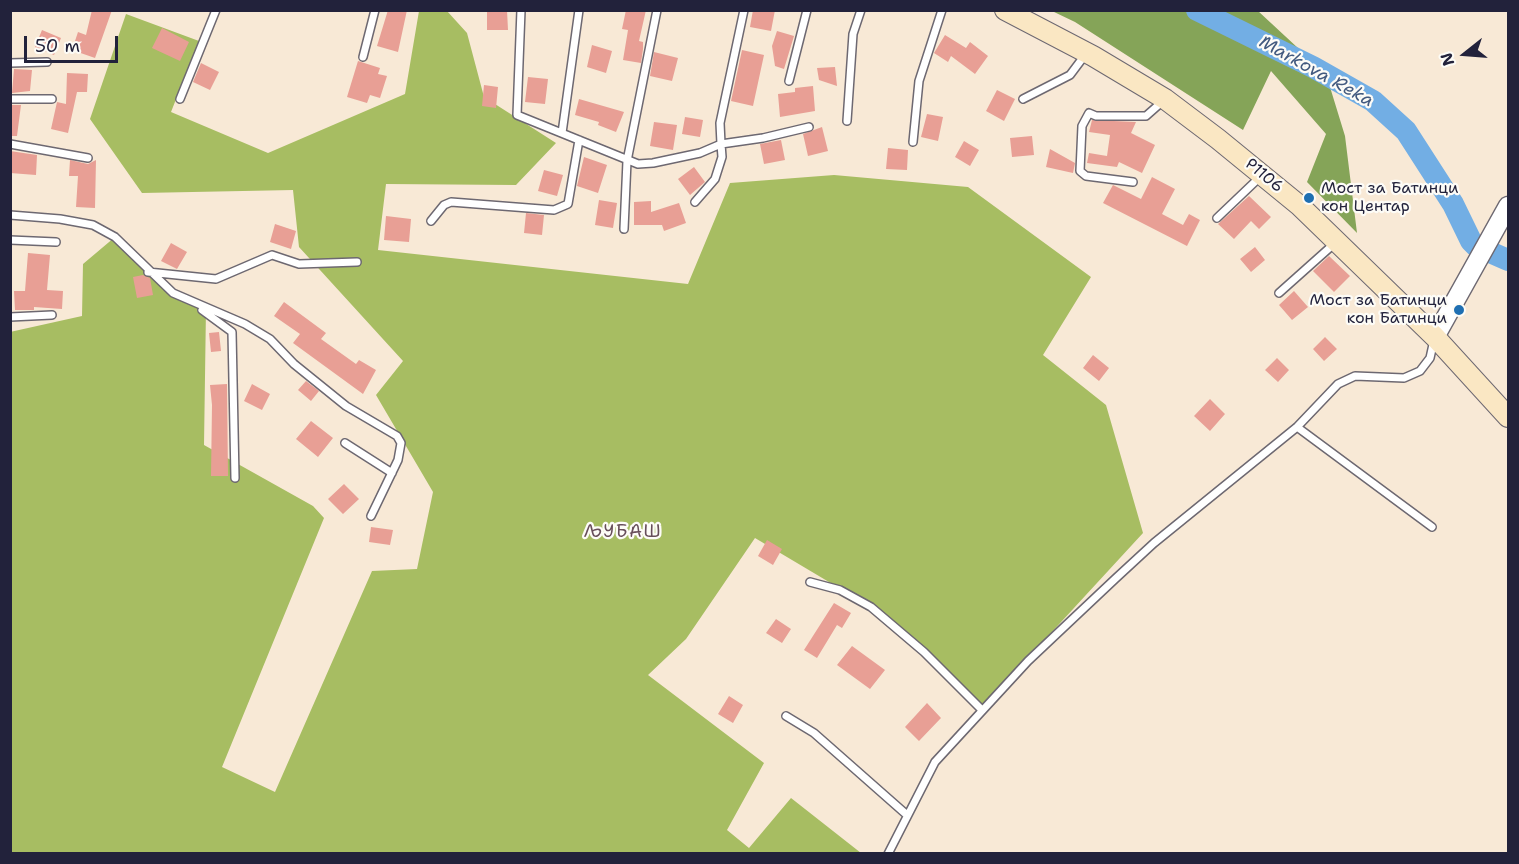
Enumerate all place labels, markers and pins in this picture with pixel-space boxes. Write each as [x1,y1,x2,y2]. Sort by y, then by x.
place label: Мост за Батинци кон Центар [1321,179,1459,217]
marker: Мост за Батинци кон Центар [1302,191,1316,205]
place label: Мост за Батинци кон Батинци [1309,291,1447,329]
marker: Мост за Батинци кон Батинци [1452,303,1466,317]

